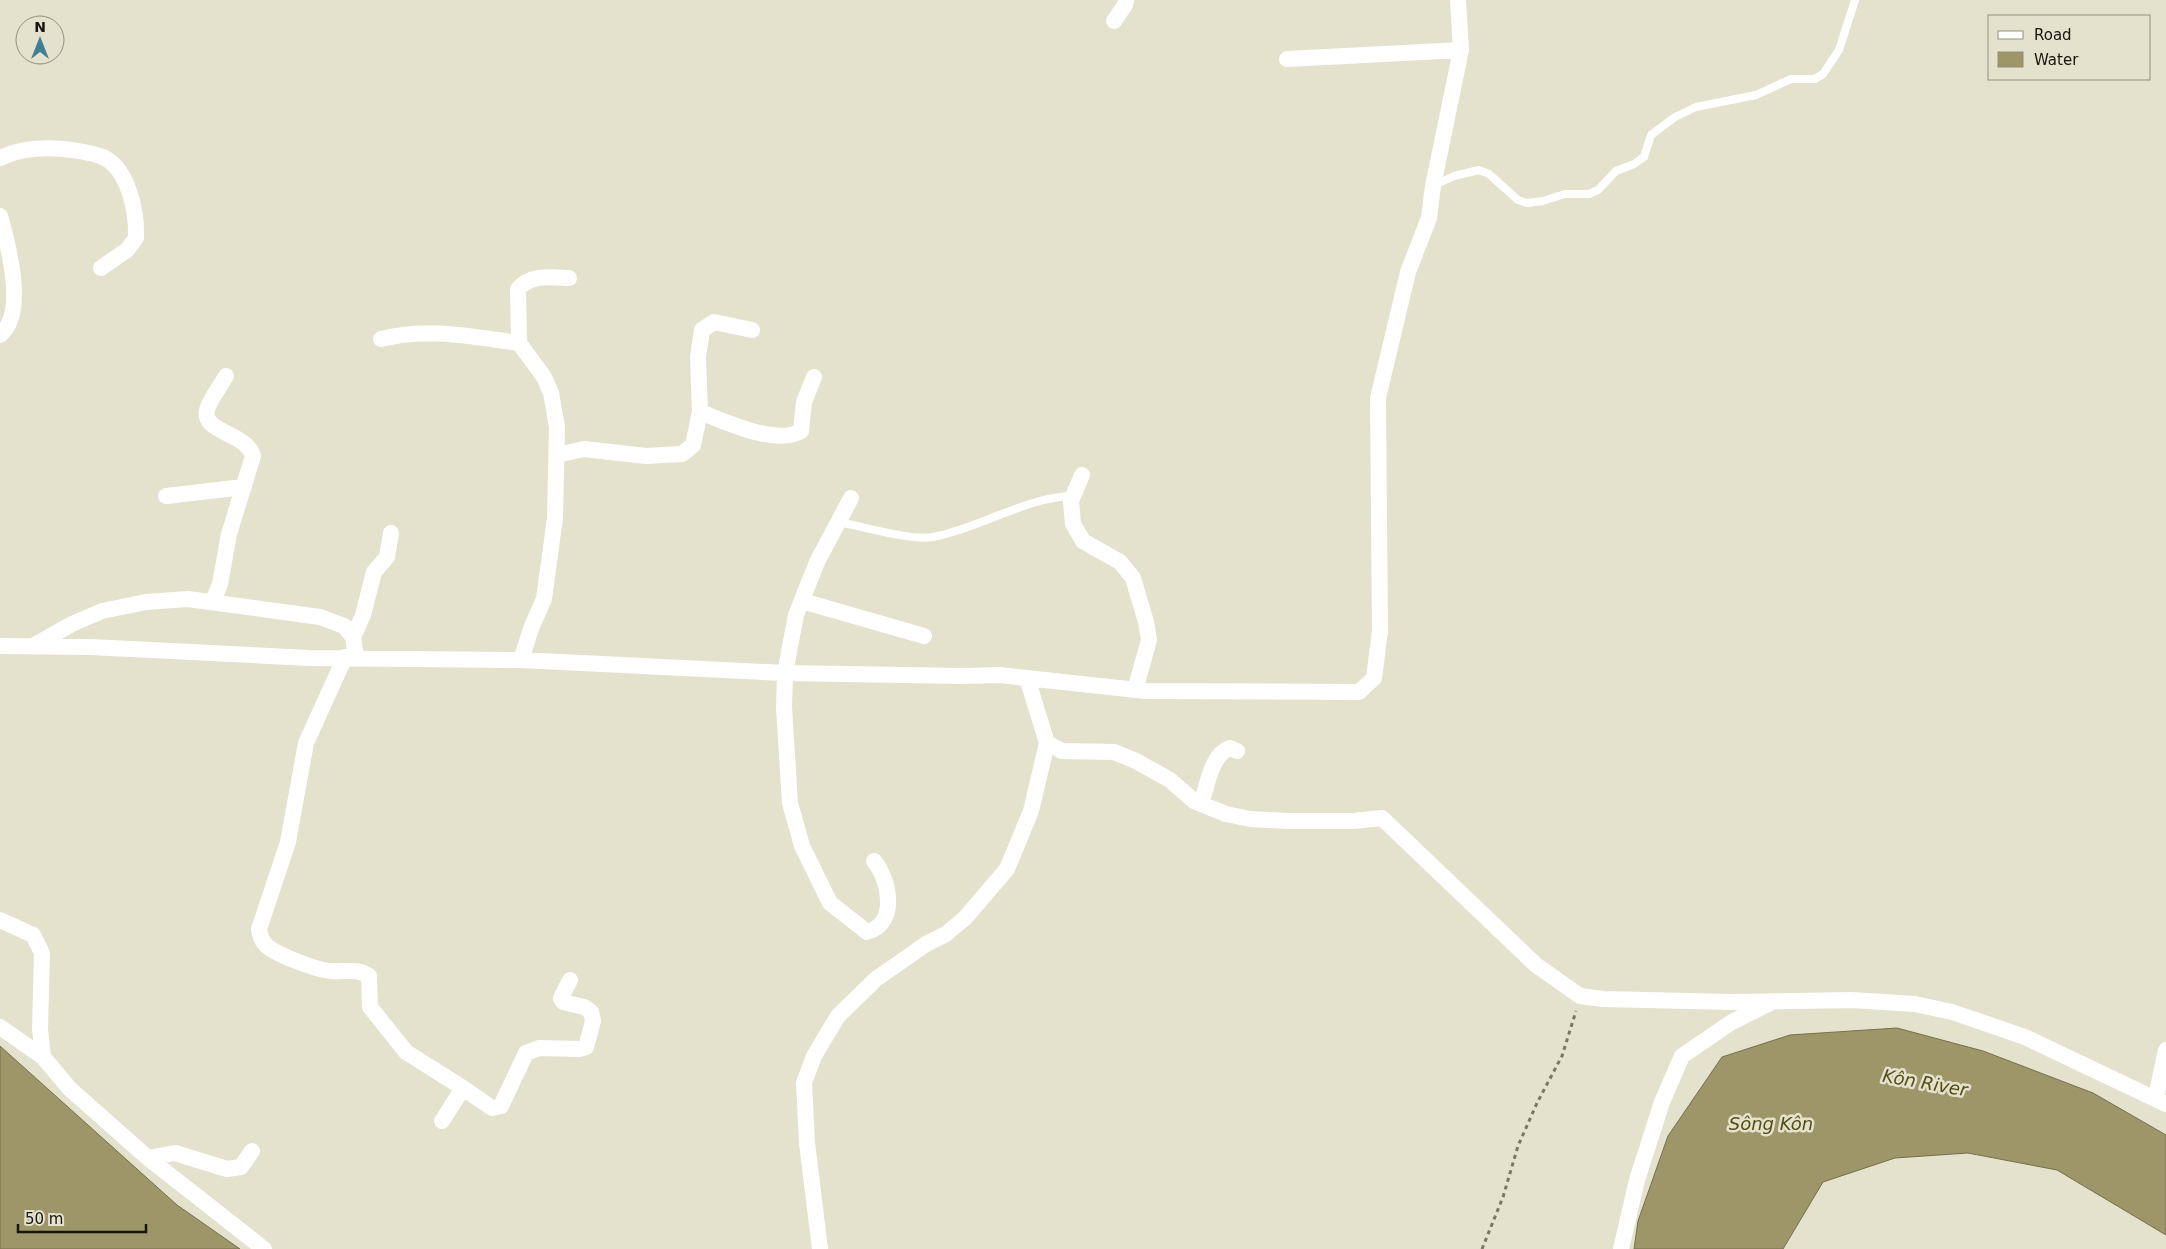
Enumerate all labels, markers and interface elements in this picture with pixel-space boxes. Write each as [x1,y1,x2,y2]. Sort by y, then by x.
north arrow [15,15,65,65]
legend [1988,15,2151,80]
text: N [34,19,46,35]
text: Road [2034,26,2072,44]
text: Water [2034,51,2079,69]
water label: Kôn River [1881,1065,1971,1101]
water label: Sông Kôn [1729,1113,1813,1134]
scale bar [18,1202,145,1234]
text: 50 m [25,1210,63,1228]

